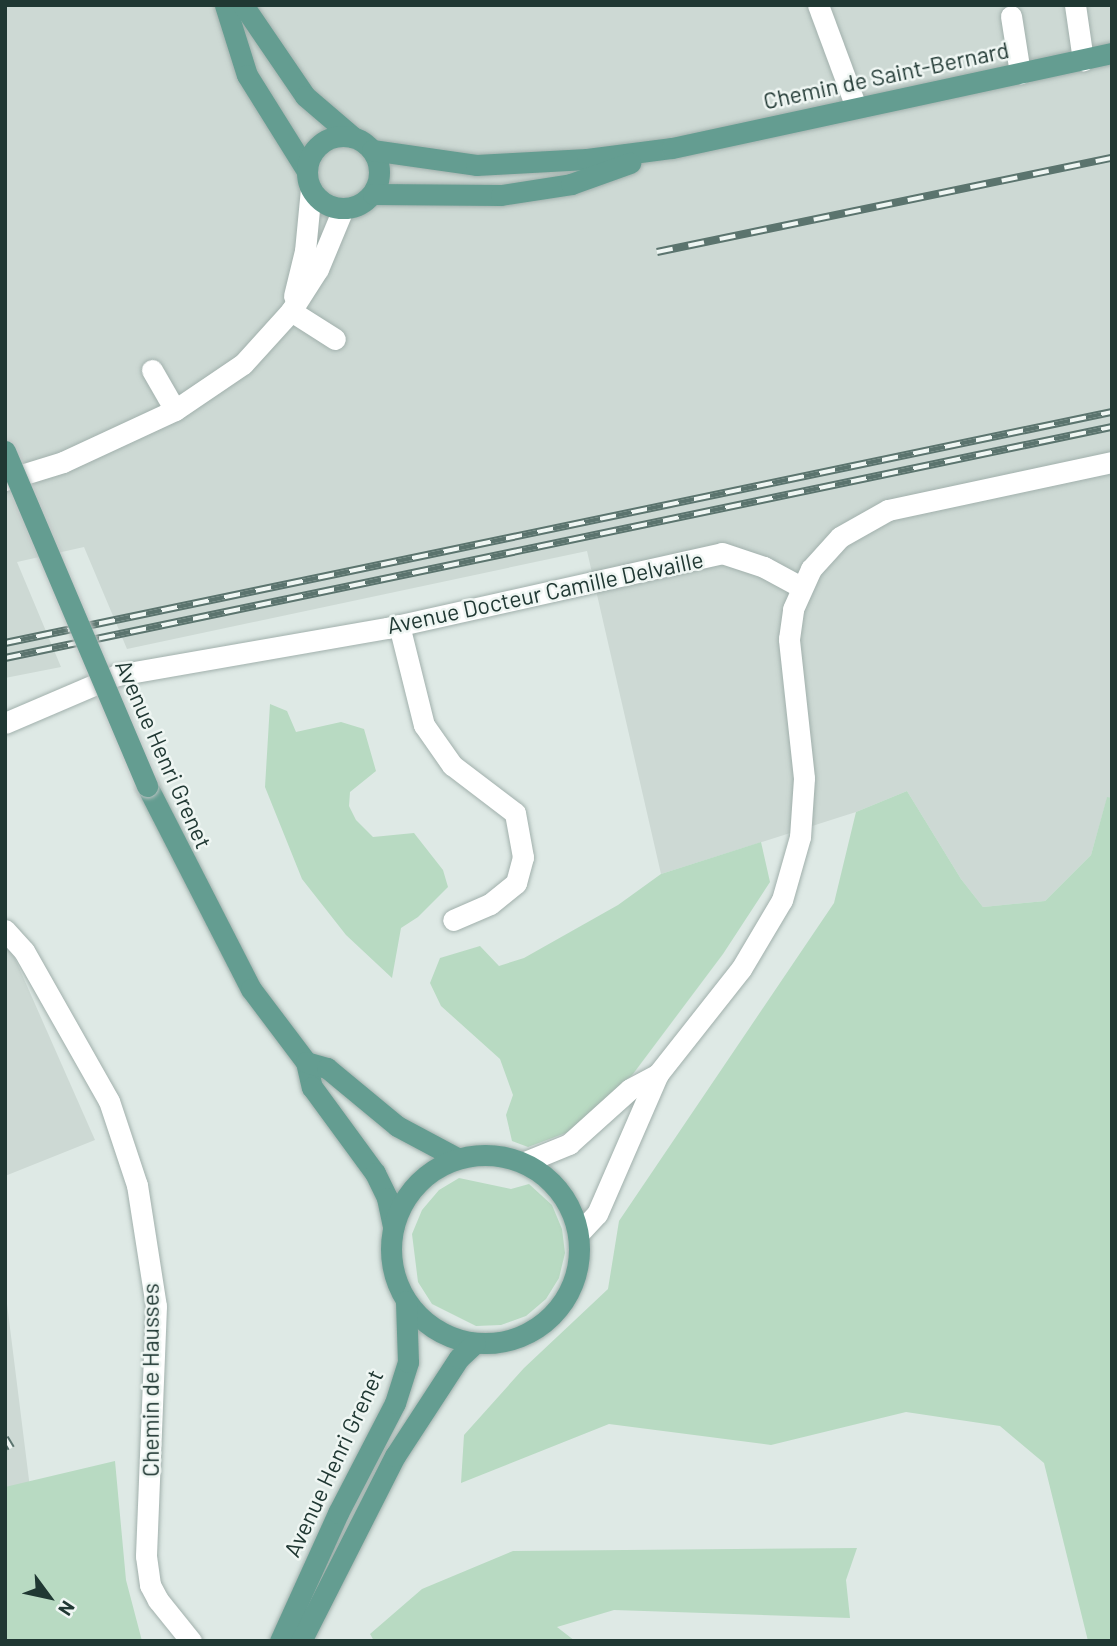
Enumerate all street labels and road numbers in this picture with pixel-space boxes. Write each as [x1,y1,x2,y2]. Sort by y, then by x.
street label: Chemin de Saint-Bernard [761,35,1011,115]
street label: Avenue Docteur Camille Delvaille [384,545,706,639]
street label: Avenue Henri Grenet [110,655,218,853]
street label: Chemin de Hausses [136,1283,164,1477]
street label: Avenue Henri Grenet [277,1365,389,1561]

